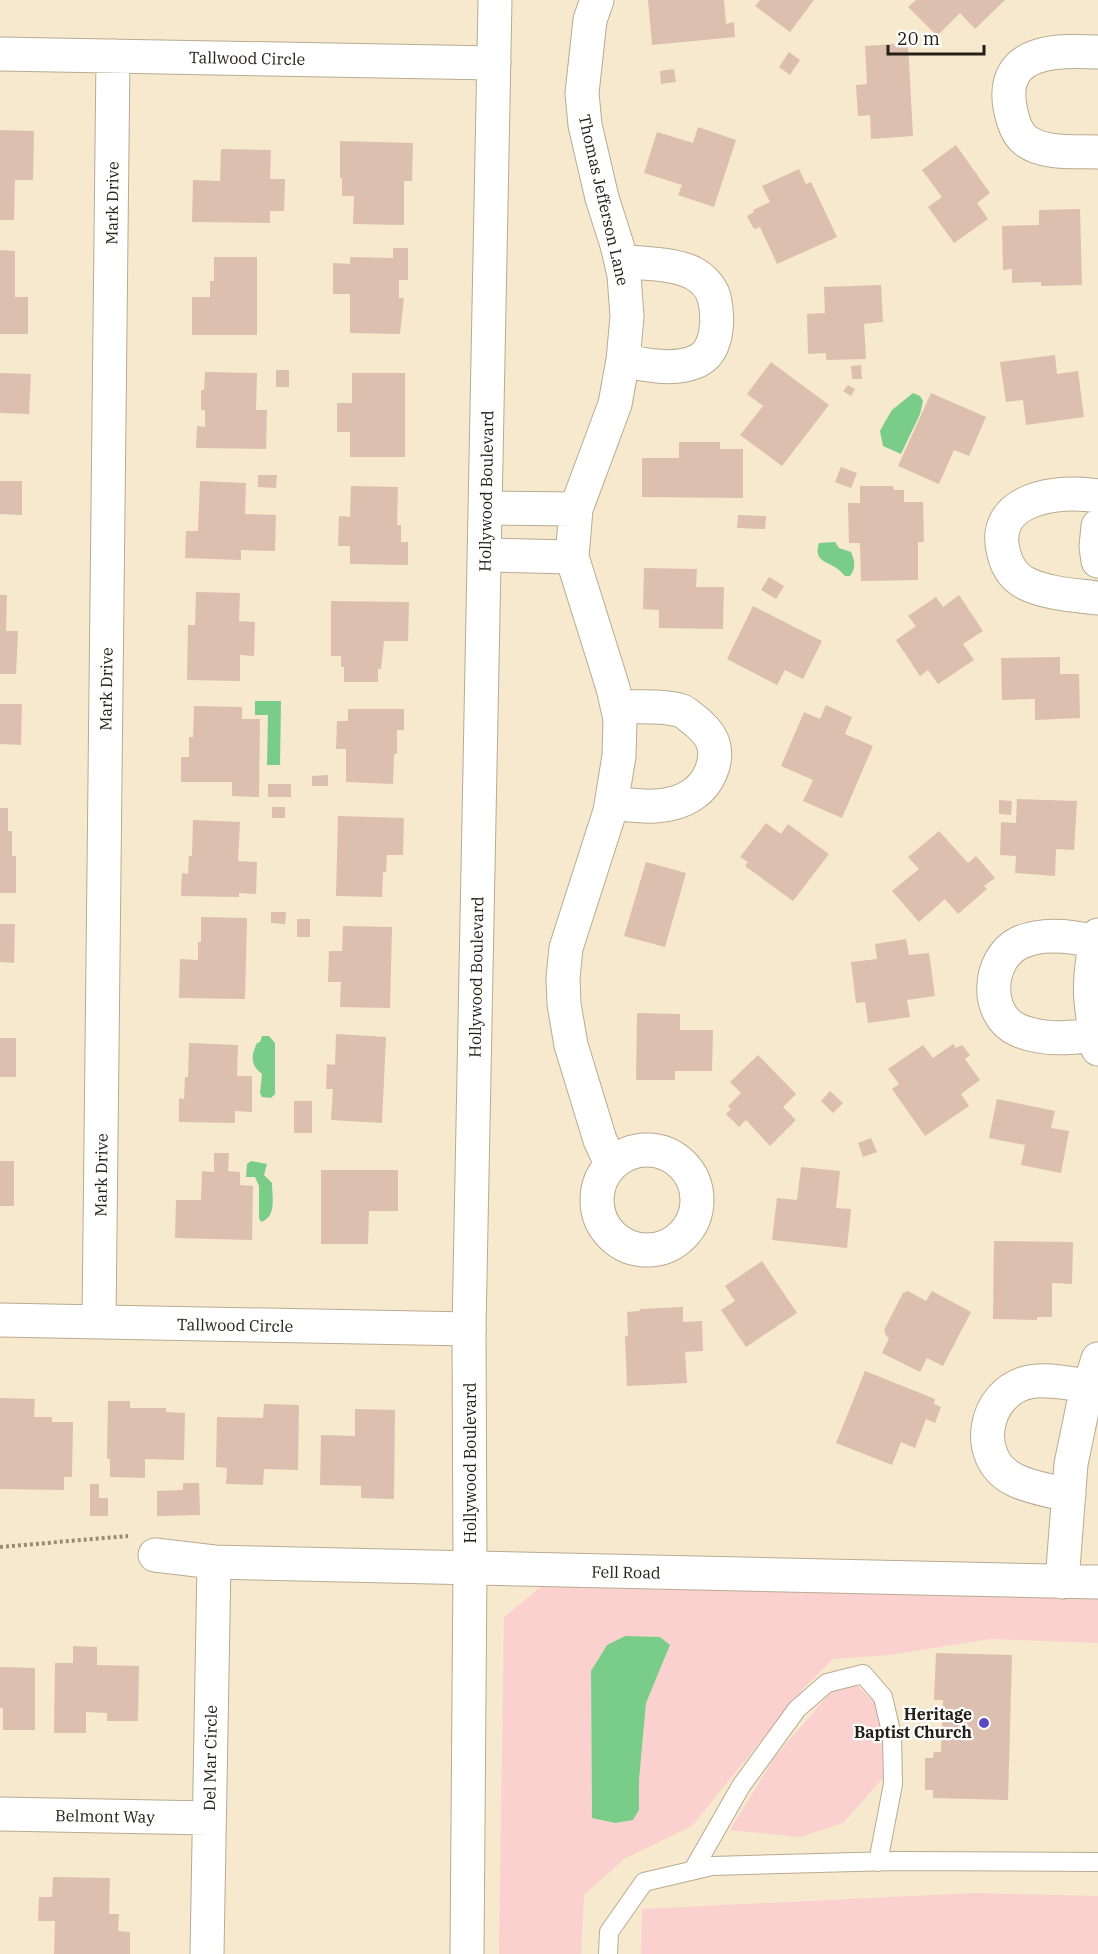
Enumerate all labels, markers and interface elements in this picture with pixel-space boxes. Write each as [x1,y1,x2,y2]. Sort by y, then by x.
scale bar [888,18,984,56]
text: 20 m [897,27,940,50]
street label: Tallwood Circle [189,47,305,69]
street label: Thomas Jefferson Lane [575,112,633,288]
street label: Mark Drive [101,161,123,245]
street label: Hollywood Boulevard [475,410,497,572]
street label: Mark Drive [95,647,117,731]
street label: Hollywood Boulevard [465,896,487,1058]
street label: Mark Drive [90,1133,112,1217]
street label: Tallwood Circle [177,1314,293,1336]
street label: Hollywood Boulevard [460,1382,480,1544]
street label: Fell Road [591,1561,661,1583]
place label: Heritage Baptist Church [854,1704,972,1742]
street label: Del Mar Circle [199,1705,221,1811]
marker: Heritage Baptist Church [977,1716,991,1730]
street label: Belmont Way [55,1805,155,1827]

